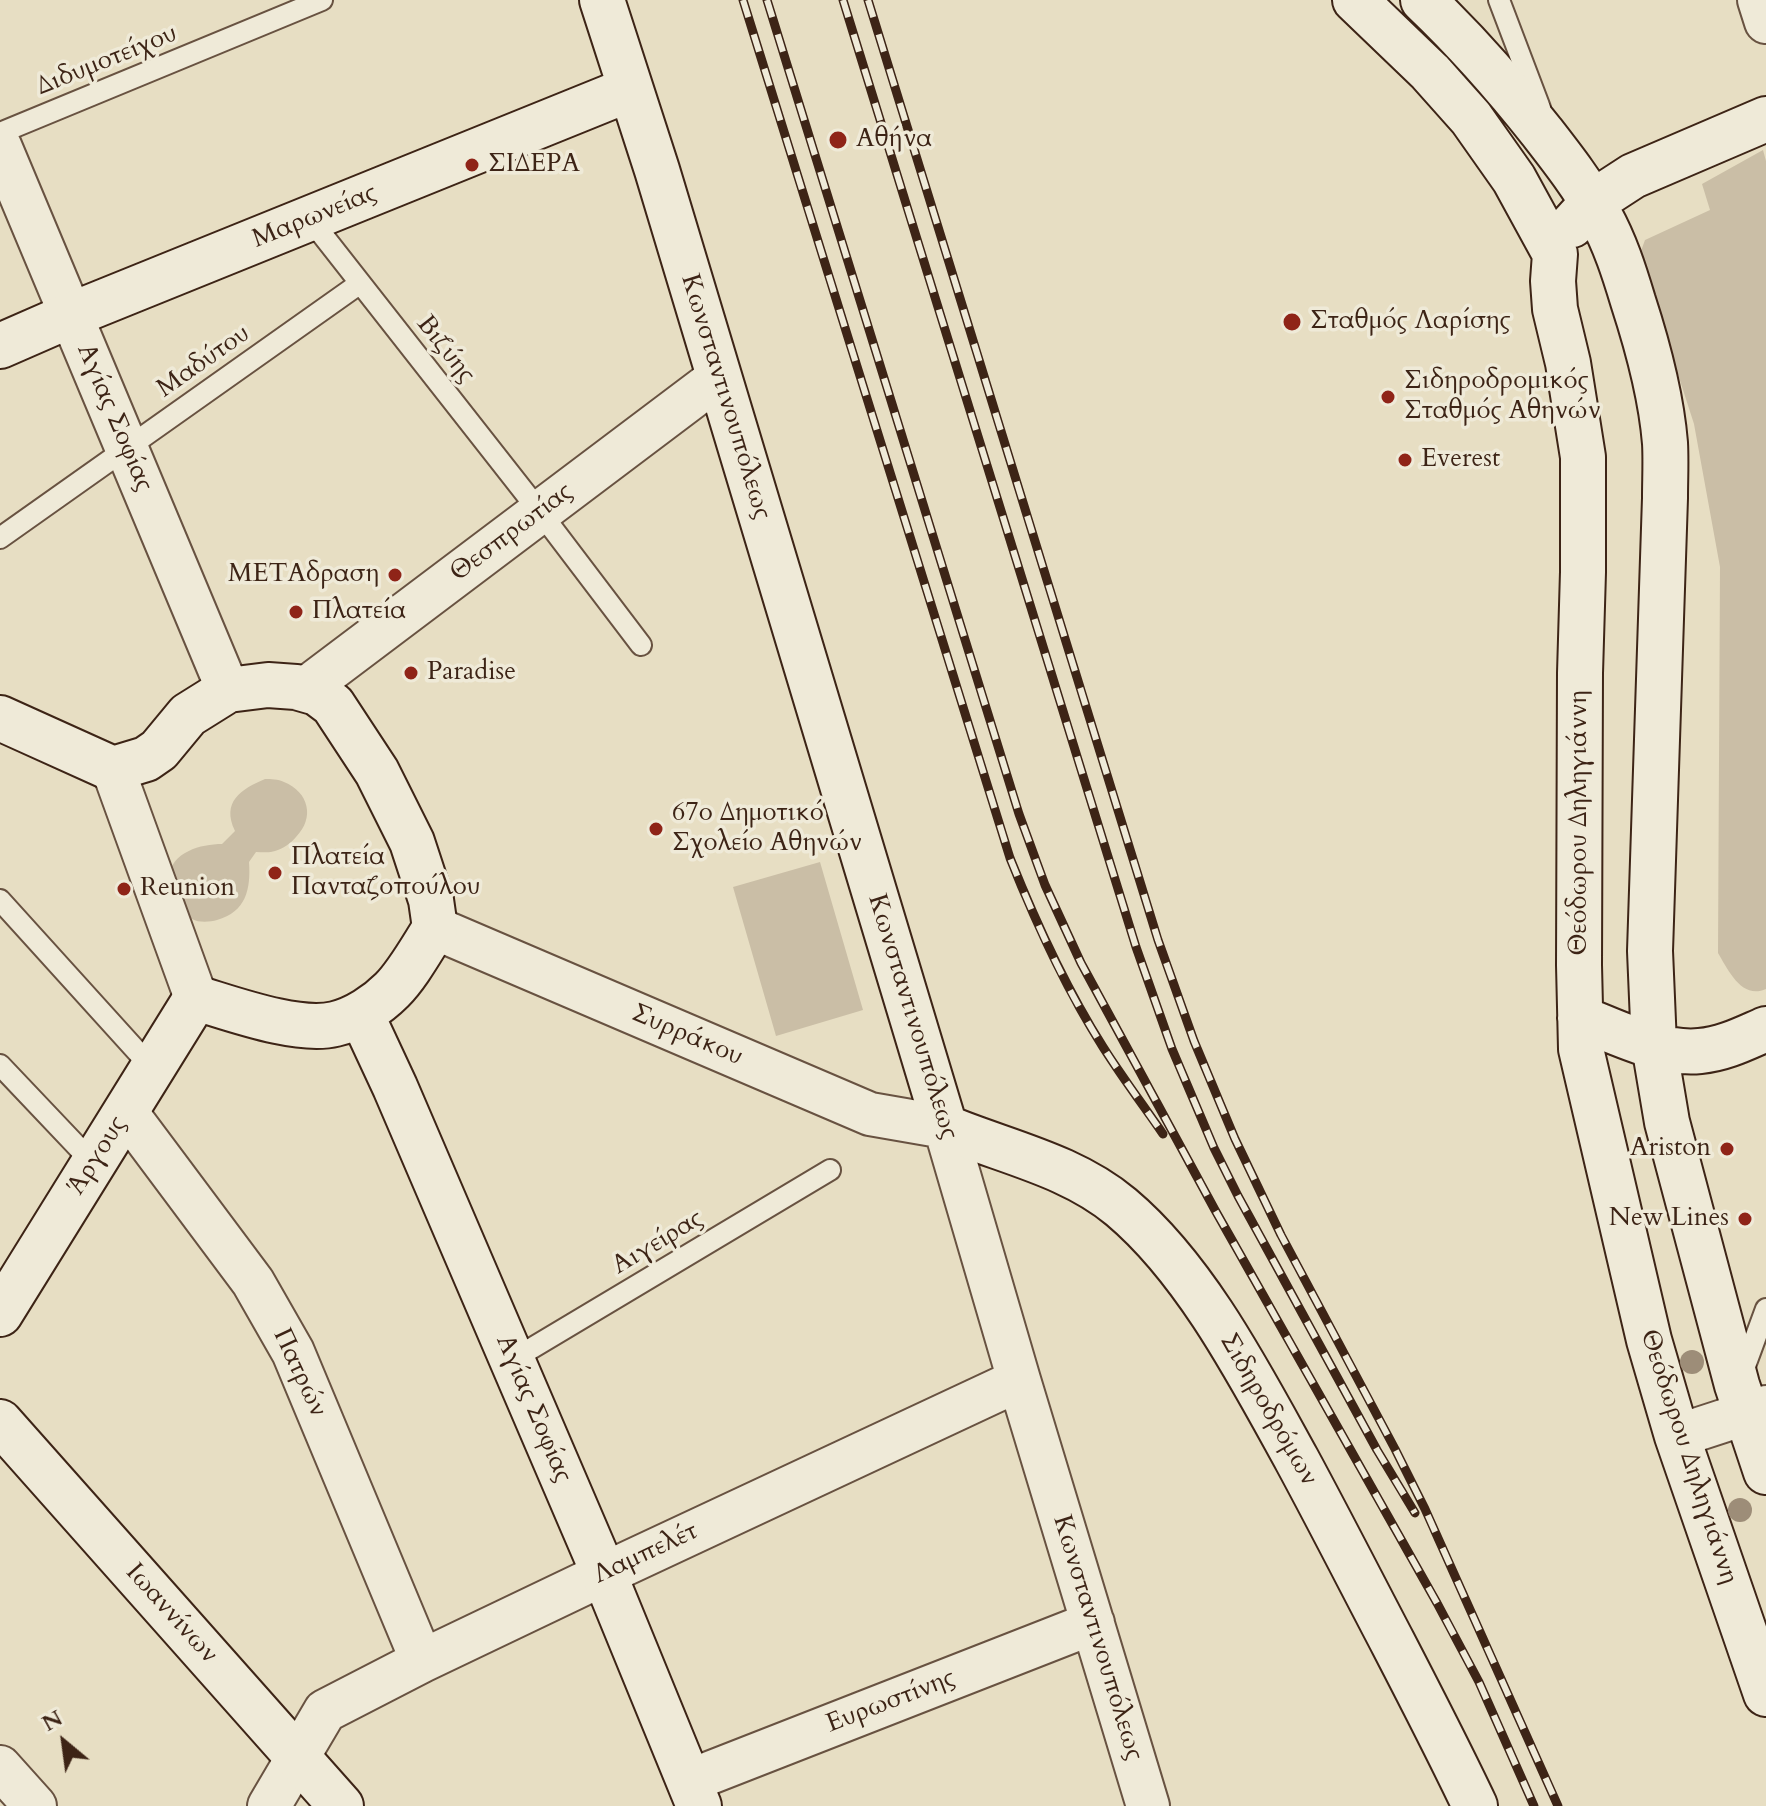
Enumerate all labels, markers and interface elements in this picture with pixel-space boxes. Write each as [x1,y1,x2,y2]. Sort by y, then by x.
street label: Διδυμοτείχου [32,19,182,103]
place label: Αθήνα [856,124,932,156]
marker: Αθήνα [827,129,849,151]
place label: ΣΙΔΕΡΑ [488,149,580,181]
marker: ΣΙΔΕΡΑ [463,156,481,174]
street label: Μαρωνείας [248,178,382,256]
street label: Κωνσταντινουπόλεως [673,271,777,523]
place label: Σταθμός Λαρίσης [1310,306,1511,338]
street label: Βιζύης [409,310,481,390]
marker: Σταθμός Λαρίσης [1281,311,1303,333]
street label: Μαδύτου [152,319,256,405]
street label: Αγίας Σοφίας [69,340,159,496]
place label: Σιδηροδρομικός Σταθμός Αθηνών [1404,366,1601,428]
marker: Σιδηροδρομικός Σταθμός Αθηνών [1379,388,1397,406]
place label: Everest [1421,444,1500,476]
marker: Everest [1396,451,1414,469]
street label: Θεσπρωτίας [445,477,579,589]
place label: ΜΕΤΑδραση [228,559,379,591]
marker: ΜΕΤΑδραση [386,566,404,584]
place label: Πλατεία [312,596,406,628]
marker: Πλατεία [287,603,305,621]
place label: Paradise [427,657,516,689]
marker: Paradise [402,664,420,682]
street label: Θεόδωρου Δηληγιάννη [1564,690,1596,956]
place label: 67ο Δημοτικό Σχολείο Αθηνών [672,798,862,860]
marker: 67ο Δημοτικό Σχολείο Αθηνών [647,820,665,838]
place label: Πλατεία Πανταζοπούλου [291,842,480,904]
marker: Πλατεία Πανταζοπούλου [266,864,284,882]
place label: Reunion [140,873,235,905]
marker: Reunion [115,880,133,898]
street label: Κωνσταντινουπόλεως [860,891,964,1143]
street label: Συρράκου [627,999,747,1073]
street label: Άργους [62,1111,134,1201]
place label: Ariston [1630,1133,1711,1165]
marker: Ariston [1718,1140,1736,1158]
place label: New Lines [1609,1203,1729,1235]
street label: Αιγείρας [607,1204,709,1282]
marker: New Lines [1736,1210,1754,1228]
street label: Πατρών [265,1324,333,1422]
street label: Θεόδωρου Δηληγιάννη [1632,1326,1744,1588]
street label: Σιδηροδρόμων [1212,1329,1324,1491]
street label: Αγίας Σοφίας [488,1331,578,1487]
street label: Κωνσταντινουπόλεως [1045,1512,1149,1764]
street label: Λαμπελέτ [589,1516,703,1592]
street label: Ιωαννίνων [118,1558,224,1670]
street label: Ευρωστίνης [822,1663,960,1741]
north arrow [24,1702,104,1782]
text: N [37,1703,68,1739]

